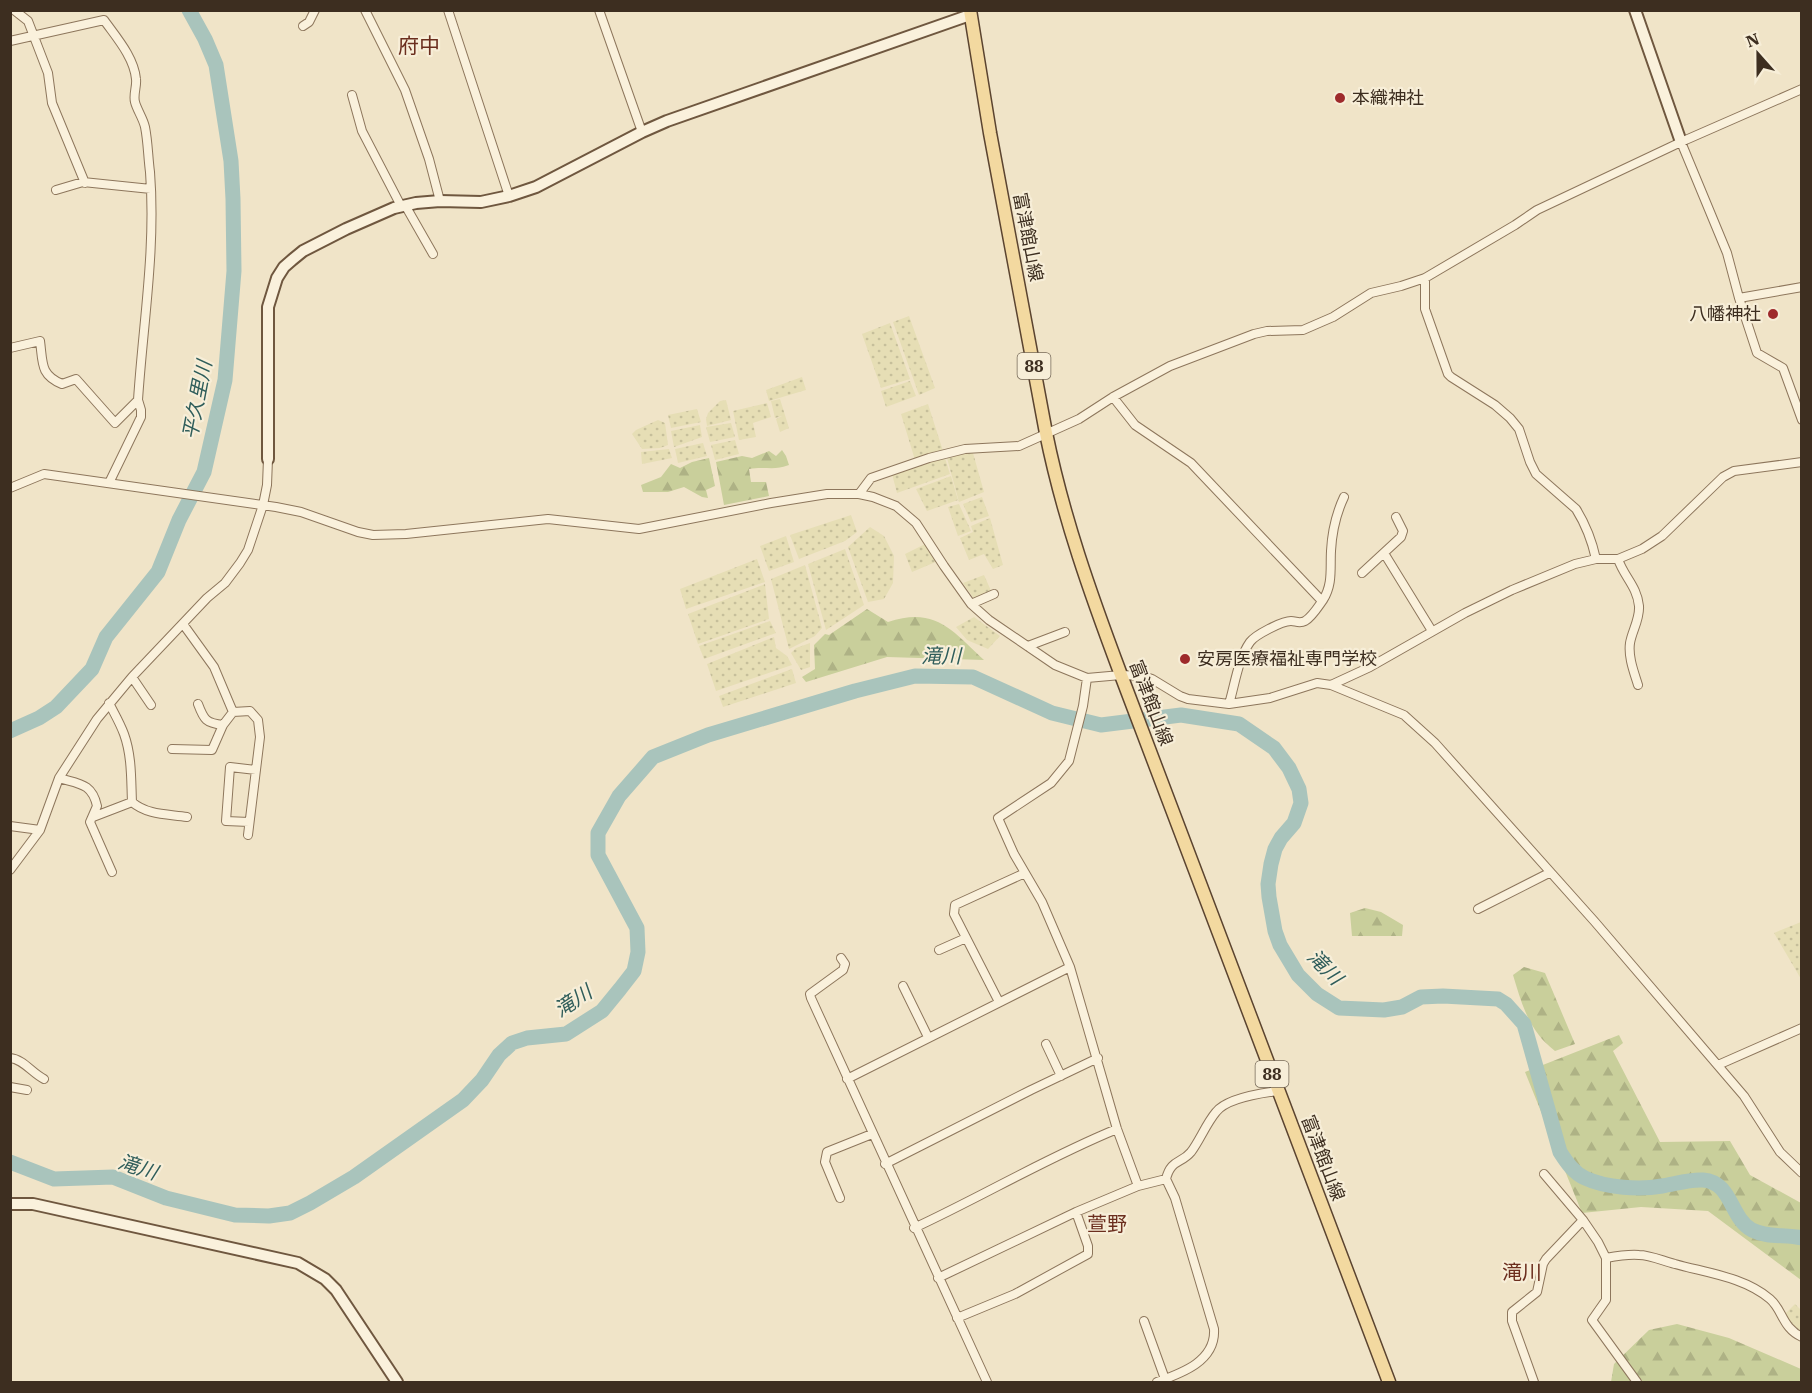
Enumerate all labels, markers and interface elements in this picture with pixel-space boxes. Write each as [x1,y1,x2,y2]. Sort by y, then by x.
north arrow [1728,24,1788,84]
text: N [1743,28,1762,52]
district label: 府中 [398,31,440,59]
place label: 本織神社 [1352,86,1424,109]
marker: 本織神社 [1333,91,1347,105]
street label: 富津館山線 [1009,191,1048,283]
place label: 八幡神社 [1689,302,1761,325]
marker: 八幡神社 [1766,307,1780,321]
road number: 88 [1018,353,1050,379]
water label: 平久里川 [176,356,218,442]
water label: 滝川 [921,642,963,669]
place label: 安房医療福祉専門学校 [1197,647,1377,670]
marker: 安房医療福祉専門学校 [1178,652,1192,666]
street label: 富津館山線 [1125,657,1178,749]
water label: 滝川 [1302,943,1350,992]
water label: 滝川 [549,977,599,1023]
road number: 88 [1256,1061,1288,1087]
street label: 富津館山線 [1297,1112,1350,1204]
water label: 滝川 [115,1148,163,1186]
district label: 萱野 [1087,1210,1127,1237]
district label: 滝川 [1502,1258,1542,1285]

